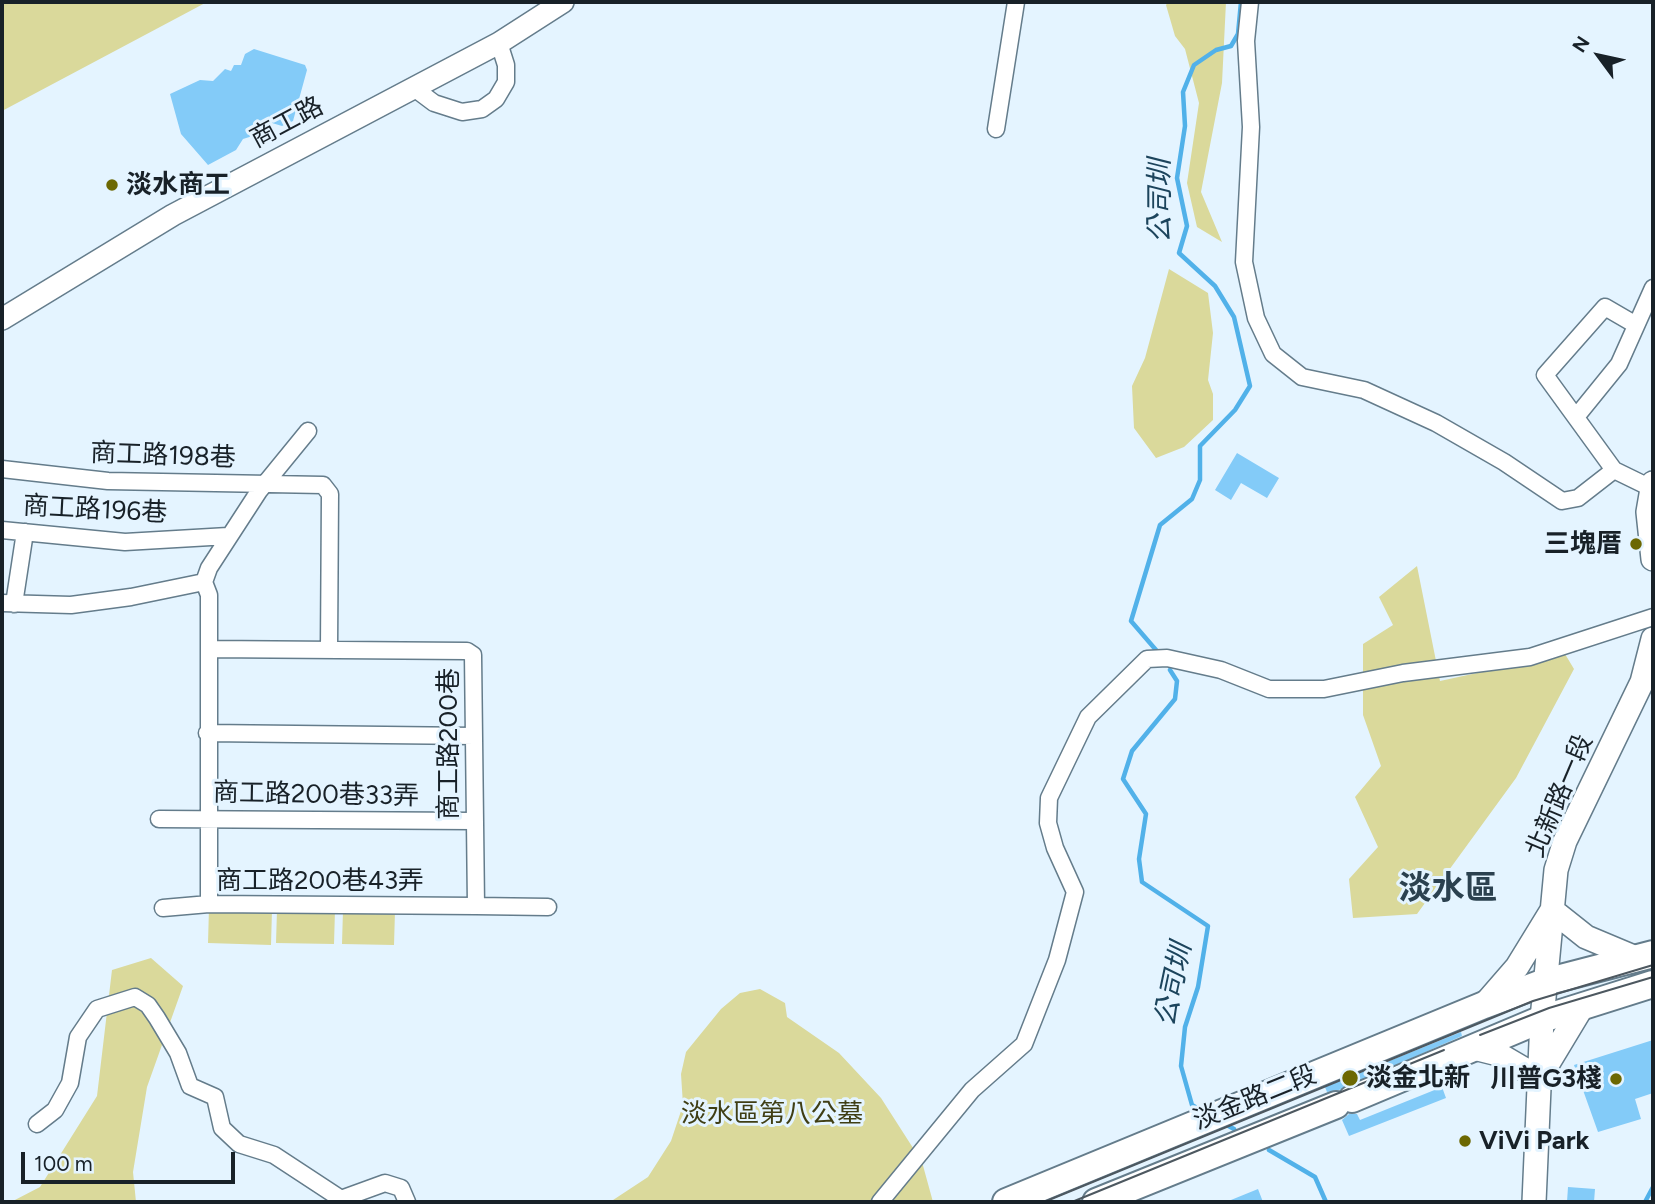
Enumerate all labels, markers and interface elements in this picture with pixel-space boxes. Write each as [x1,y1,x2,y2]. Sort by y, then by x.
north arrow [1564,21,1634,91]
text: N [1567,32,1595,57]
street label: 商工路 [245,91,329,155]
water label: 公司圳 [1144,159,1178,243]
place label: 淡水商工 [126,169,230,201]
marker: 淡水商工 [104,177,120,193]
street label: 商工路198巷 [90,438,236,474]
street label: 商工路196巷 [22,491,168,529]
place label: 三塊厝 [1544,528,1622,560]
marker: 三塊厝 [1628,536,1644,552]
street label: 商工路200巷 [433,668,465,820]
street label: 北新路一段 [1520,730,1600,862]
street label: 商工路200巷33弄 [213,778,419,812]
street label: 商工路200巷43弄 [216,865,424,897]
district label: 淡水區 [1399,869,1497,909]
water label: 公司圳 [1149,940,1199,1030]
street label: 淡金路二段 [1189,1059,1321,1137]
place label: 淡金北新 [1366,1062,1470,1094]
place label: 川普G3棧 [1490,1063,1602,1095]
marker: 淡金北新 [1340,1068,1360,1088]
marker: 川普G3棧 [1608,1071,1624,1087]
park label: 淡水區第八公墓 [681,1098,863,1130]
place label: ViVi Park [1479,1125,1589,1157]
marker: ViVi Park [1457,1133,1473,1149]
scale bar [24,1138,238,1182]
text: 100 m [34,1151,93,1176]

